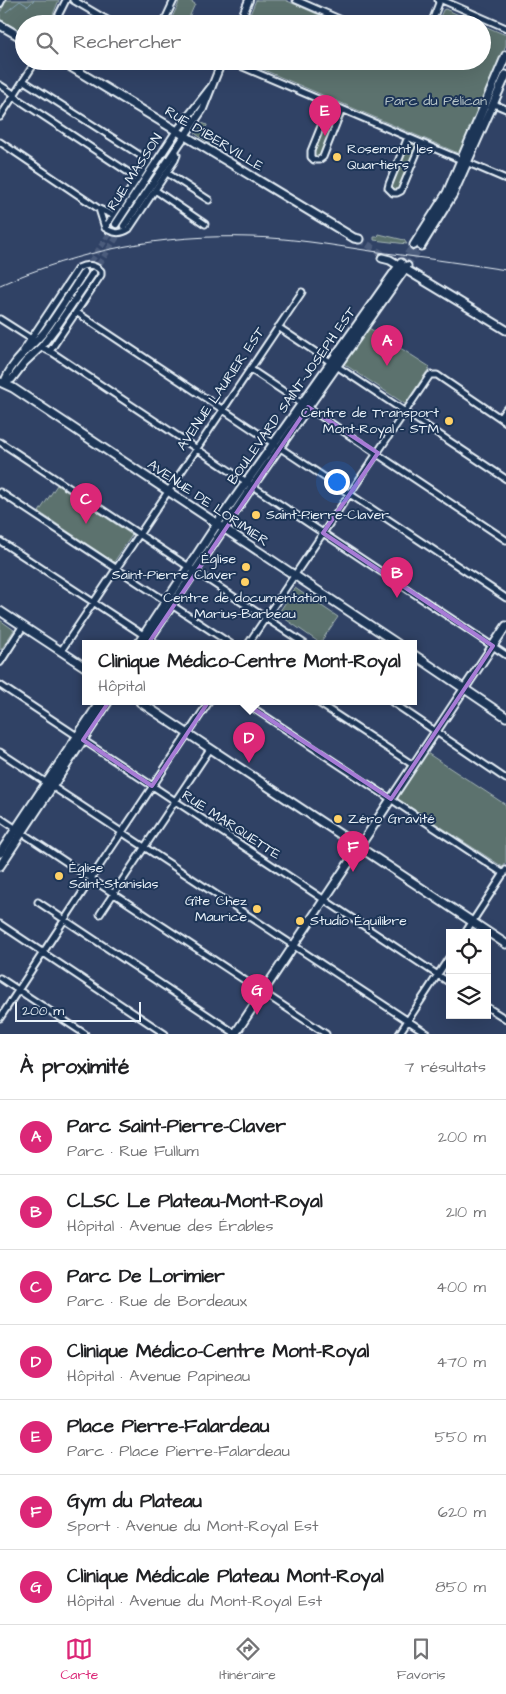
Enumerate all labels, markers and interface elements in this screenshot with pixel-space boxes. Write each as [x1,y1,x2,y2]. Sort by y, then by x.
search box [15,15,491,70]
icon: search [33,29,61,57]
text: Rechercher [73,29,181,56]
park label: Parc du Pélican [385,91,487,111]
pin: E [309,95,341,136]
street label: RUE D'IBERVILLE [161,102,268,177]
street label: RUE MASSON [103,129,168,215]
place label: Rosemont les Quartiers [347,139,433,175]
marker: Rosemont les Quartiers [331,151,343,163]
street label: BOULEVARD SAINT-JOSEPH EST [223,303,361,489]
street label: AVENUE LAURIER EST [172,323,270,455]
pin: A [371,325,403,366]
place label: Centre de Transport Mont-Royal - STM [301,403,439,439]
marker: Centre de Transport Mont-Royal - STM [443,415,455,427]
street label: AVENUE DE LORIMIER [143,455,273,551]
your location [324,469,350,495]
pin: C [70,483,102,524]
place label: Saint-Pierre-Claver [266,505,389,525]
marker: Saint-Pierre-Claver [250,509,262,521]
place label: Église Saint-Pierre Claver [112,549,236,585]
pin: B [381,557,413,598]
marker: Église Saint-Pierre Claver [240,561,252,573]
marker: Centre de documentation Marius-Barbeau [239,576,251,588]
place label: Centre de documentation Marius-Barbeau [163,588,327,624]
popup [82,640,417,705]
text: Clinique Médico-Centre Mont-Royal [98,648,401,675]
text: Hôpital [98,675,145,697]
pin: D [233,722,265,763]
street label: RUE MARQUETTE [178,786,285,865]
place label: Zéro Gravité [348,809,435,829]
marker: Zéro Gravité [332,813,344,825]
pin: F [337,831,369,872]
place label: Église Saint-Stanislas [69,858,159,894]
marker: Église Saint-Stanislas [53,870,65,882]
place label: Gîte Chez Maurice [185,891,247,927]
marker: Gîte Chez Maurice [251,903,263,915]
place label: Studio Équilibre [310,911,407,931]
marker: Studio Équilibre [294,915,306,927]
map controls [446,929,491,1019]
button: locate [446,929,491,974]
pin: G [241,974,273,1015]
button: layers [446,974,491,1019]
scale bar [15,999,141,1022]
text: 200 m [22,1001,64,1021]
text: À proximité [20,1052,129,1081]
text: 7 résultats [404,1056,486,1078]
text: Parc Saint-Pierre-Claver [67,1113,286,1140]
text: A [31,1126,41,1148]
text: 200 m [438,1126,486,1148]
text: Parc · Rue Fullum [67,1140,199,1162]
text: CLSC Le Plateau-Mont-Royal [67,1188,323,1215]
text: B [30,1201,42,1223]
text: 210 m [446,1201,486,1223]
text: Hôpital · Avenue des Érables [67,1215,274,1237]
text: Parc De Lorimier [67,1263,225,1290]
text: C [30,1276,42,1298]
text: 400 m [436,1276,486,1298]
text: Parc · Rue de Bordeaux [67,1290,247,1312]
text: Clinique Médico-Centre Mont-Royal [67,1338,369,1365]
text: D [31,1351,41,1373]
text: 470 m [436,1351,486,1373]
text: Hôpital · Avenue Papineau [67,1365,250,1387]
text: Place Pierre-Falardeau [67,1413,269,1440]
text: E [31,1426,41,1448]
text: 550 m [434,1426,486,1448]
text: Parc · Place Pierre-Falardeau [67,1440,290,1462]
text: Gym du Plateau [67,1488,202,1515]
text: F [30,1501,42,1523]
text: 620 m [438,1501,486,1523]
text: Sport · Avenue du Mont-Royal Est [67,1515,319,1537]
text: Clinique Médicale Plateau Mont-Royal [67,1563,384,1590]
text: G [30,1576,42,1598]
text: 850 m [435,1576,486,1598]
text: Hôpital · Avenue du Mont-Royal Est [67,1590,322,1612]
tab: Carte [60,1635,98,1685]
tab: Itinéraire [219,1635,276,1685]
tab: Favoris [397,1635,446,1685]

